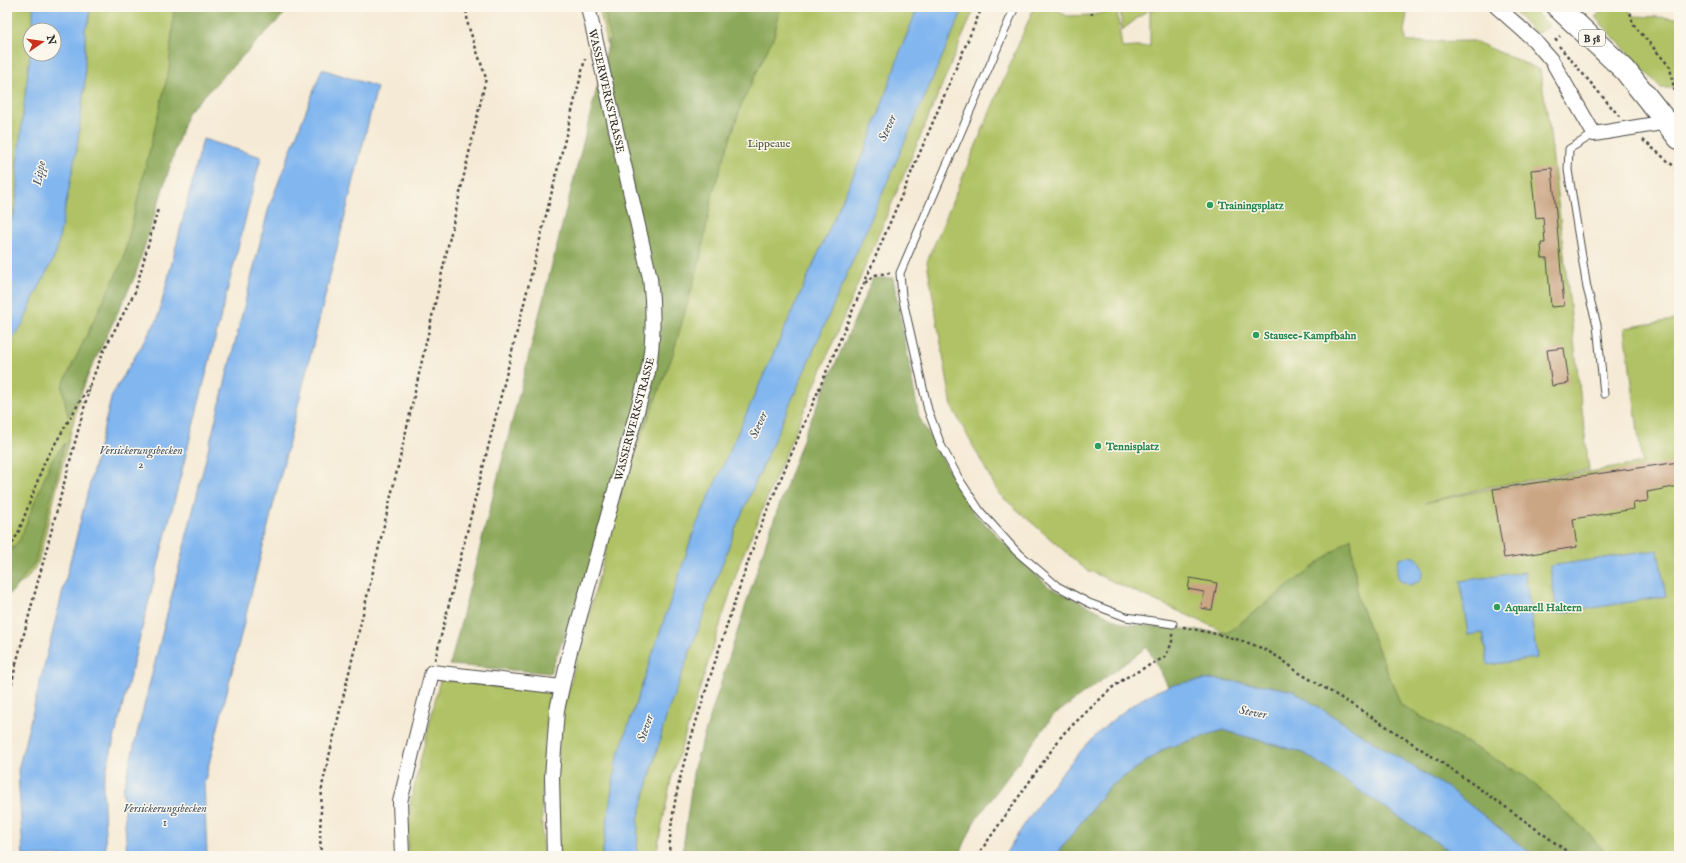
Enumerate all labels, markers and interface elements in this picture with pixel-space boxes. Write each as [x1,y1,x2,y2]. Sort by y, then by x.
north arrow [22,22,62,62]
street label: WASSERWERKSTRASSE [585,28,627,155]
road number: B 58 [1579,30,1605,46]
text: N [43,33,59,47]
water label: Stever [875,112,900,144]
park label: Lippeaue [747,137,791,151]
water label: Lippe [30,159,49,188]
place label: Trainingsplatz [1217,199,1285,213]
marker: Trainingsplatz [1205,200,1215,210]
place label: Stausee-Kampfbahn [1264,329,1357,343]
marker: Stausee-Kampfbahn [1251,330,1261,340]
street label: WASSERWERKSTRASSE [612,356,658,482]
water label: Stever [746,409,771,441]
place label: Tennisplatz [1105,440,1160,454]
marker: Tennisplatz [1093,441,1103,451]
water label: Versickerungsbecken 2 [99,443,183,472]
place label: Aquarell Haltern [1504,601,1582,615]
marker: Aquarell Haltern [1492,602,1502,612]
water label: Stever [1238,702,1269,723]
water label: Stever [634,712,657,744]
water label: Versickerungsbecken 1 [123,801,207,830]

